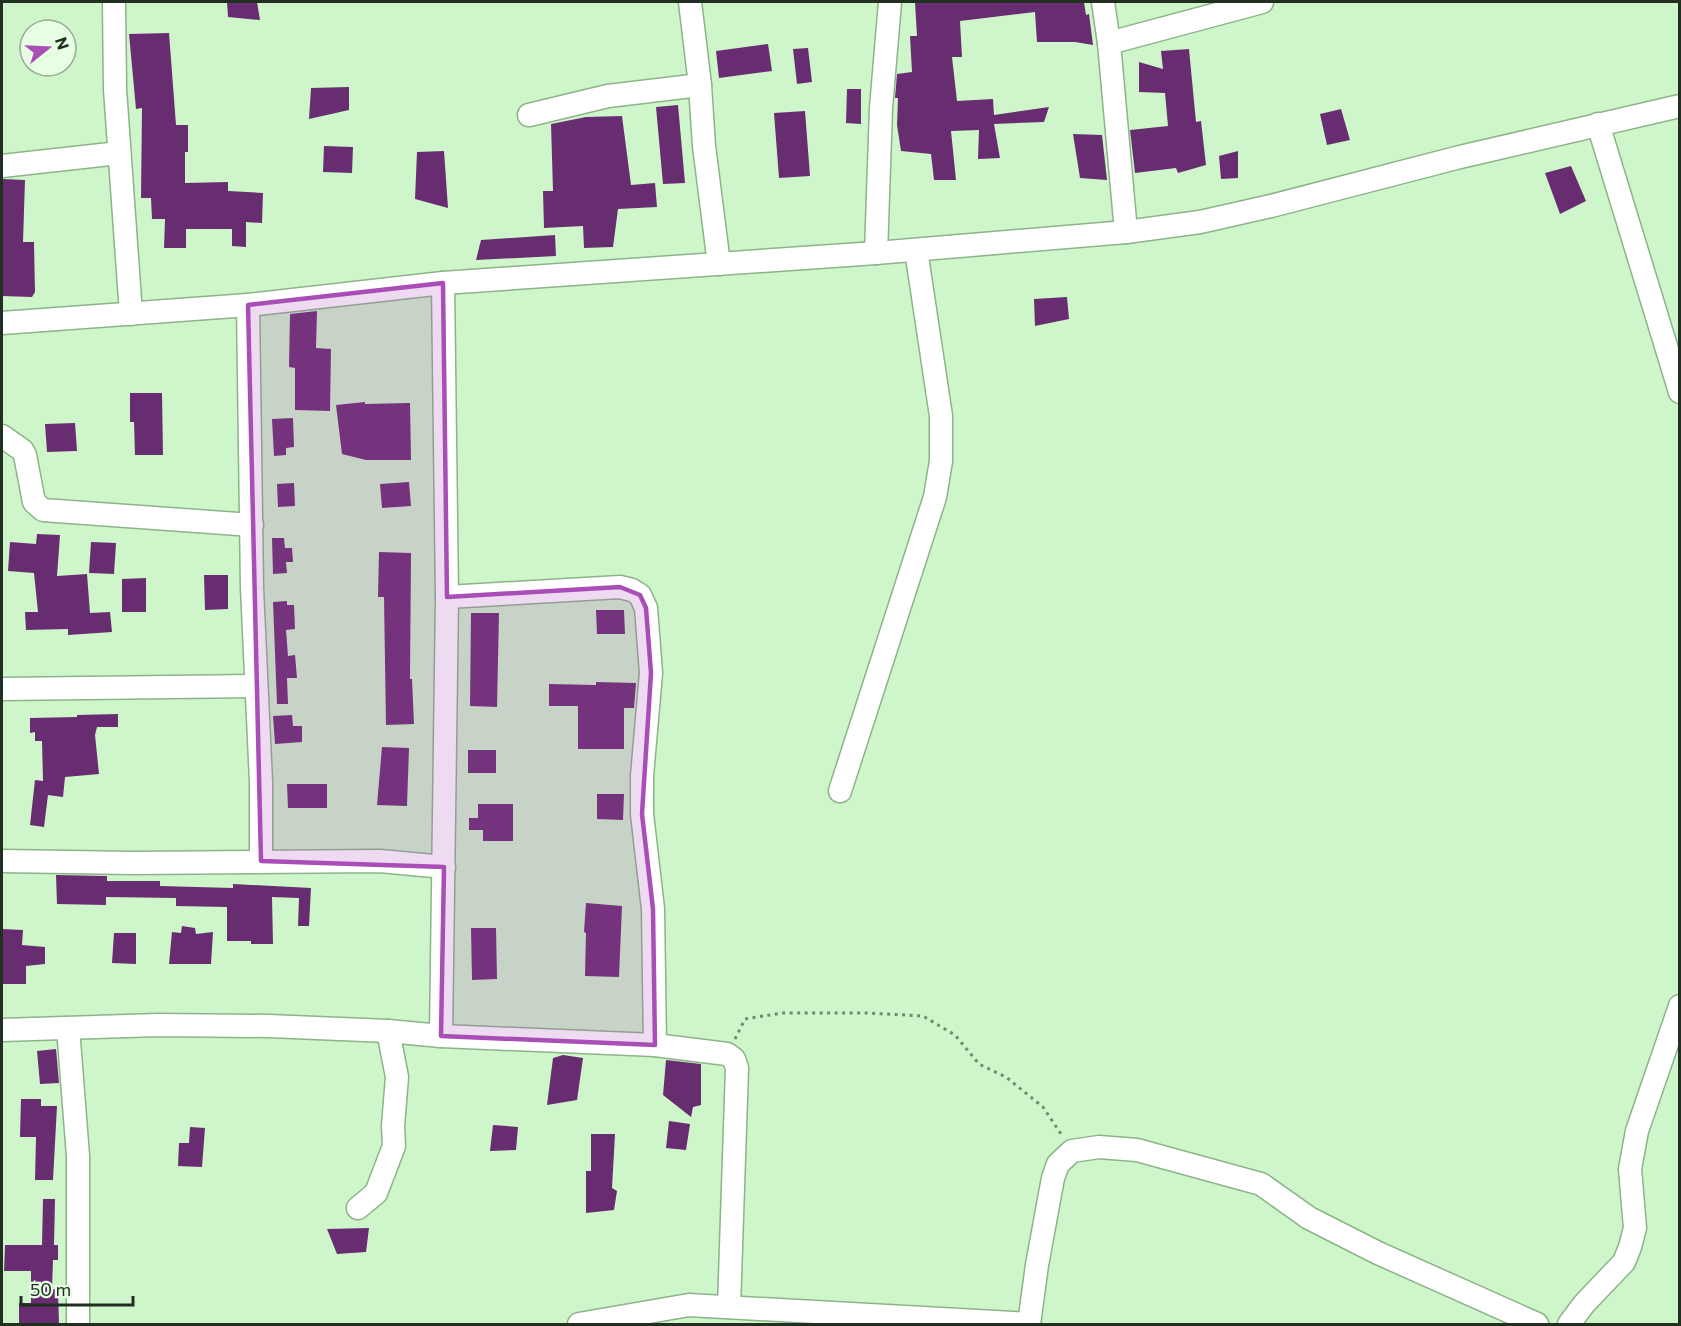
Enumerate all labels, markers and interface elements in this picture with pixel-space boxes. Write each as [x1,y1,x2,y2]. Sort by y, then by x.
north arrow [18,18,78,78]
text: N [52,35,74,52]
scale bar [21,1269,134,1307]
text: 50 m [30,1278,71,1300]

